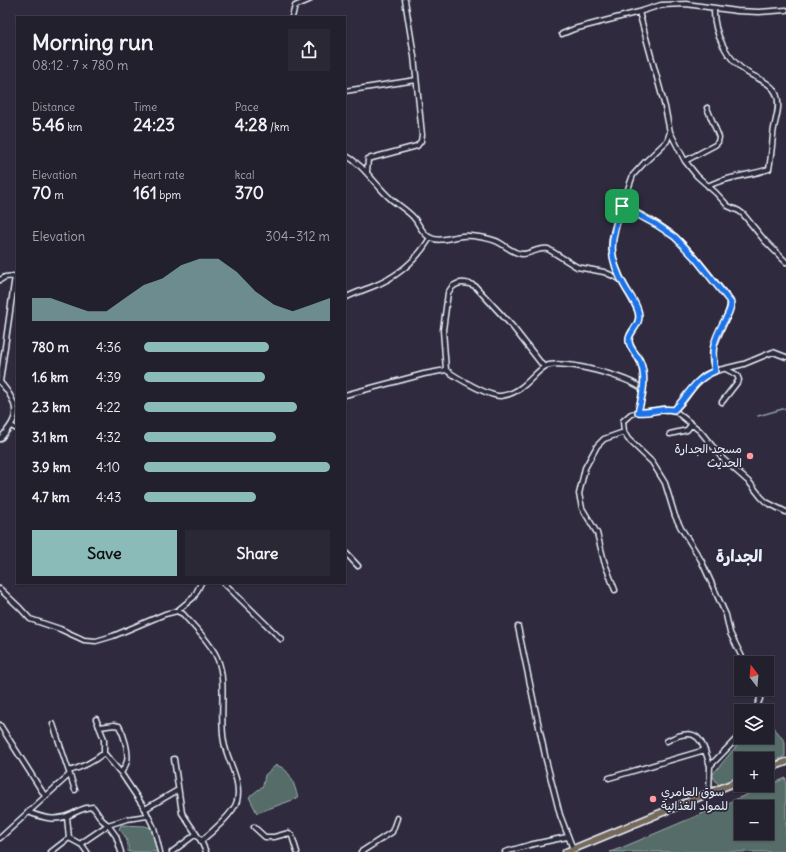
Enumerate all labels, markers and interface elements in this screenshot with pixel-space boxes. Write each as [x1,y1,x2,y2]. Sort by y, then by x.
text: Morning run [32,28,154,56]
button: share [288,29,330,71]
text: 08:12 · 7 × 780 m [32,57,128,74]
text: Distance [32,100,75,114]
text: Time [133,100,157,114]
text: Pace [235,100,259,114]
text: 5.46 [32,114,65,136]
text: 24:23 [133,114,175,136]
text: 4:28 [235,114,267,136]
text: km [65,120,82,134]
text: /km [267,120,289,134]
text: Elevation [32,168,77,182]
text: Heart rate [133,168,184,182]
text: kcal [235,168,254,182]
text: 70 [32,182,52,204]
text: 161 [133,182,157,204]
text: 370 [235,182,264,204]
text: m [52,188,64,202]
text: bpm [157,188,181,202]
pin [605,189,639,223]
icon: arrive [611,195,633,217]
text: Elevation [32,228,85,245]
text: 304–312 m [265,228,330,245]
text: 780 m [32,339,69,356]
text: 4:36 [96,339,121,356]
text: 1.6 km [32,369,68,386]
text: 4:39 [96,369,121,386]
text: 2.3 km [32,399,70,416]
text: 4:22 [96,399,121,416]
text: 3.1 km [32,429,68,446]
text: 4:32 [96,429,121,446]
place label: مسجد الجدارة الحديث [674,441,742,470]
marker: مسجد الجدارة الحديث [745,451,755,461]
text: 3.9 km [32,459,71,476]
text: 4:10 [96,459,120,476]
text: 4.7 km [32,489,70,506]
text: 4:43 [96,489,121,506]
button: Save [32,530,177,576]
button: Share [185,530,330,576]
district label: الجدارة [716,546,762,566]
north arrow [734,656,774,696]
map controls [734,656,774,840]
button: layers [734,704,774,744]
button: + [734,752,774,792]
place label: سوق العامري للمواد الغذائية [661,784,728,813]
marker: سوق العامري للمواد الغذائية [648,794,658,804]
button: − [734,800,774,840]

